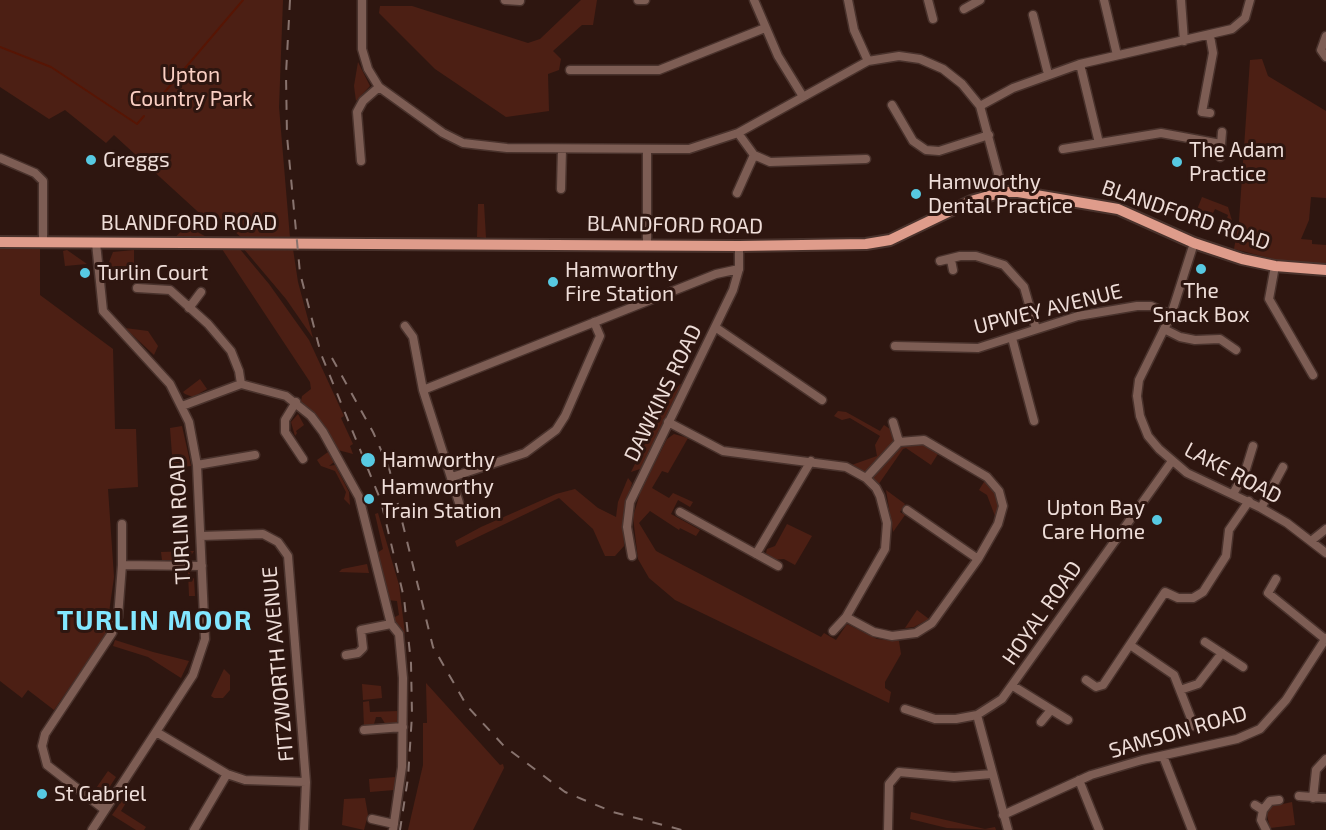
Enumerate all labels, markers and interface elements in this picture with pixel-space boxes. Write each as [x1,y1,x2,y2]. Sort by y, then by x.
park label: Upton Country Park [129,62,253,112]
place label: The Adam Practice [1189,137,1284,187]
place label: Greggs [103,147,170,173]
marker: Greggs [84,153,98,167]
marker: The Adam Practice [1170,155,1184,169]
place label: Hamworthy Dental Practice [928,169,1073,219]
street label: BLANDFORD ROAD [1099,174,1273,256]
marker: Hamworthy Dental Practice [909,187,923,201]
street label: BLANDFORD ROAD [101,210,277,236]
street label: BLANDFORD ROAD [587,211,763,239]
place label: Hamworthy Fire Station [565,257,678,307]
place label: Turlin Court [97,260,208,286]
marker: The Snack Box [1194,262,1208,276]
marker: Turlin Court [78,266,92,280]
marker: Hamworthy Fire Station [546,275,560,289]
street label: UPWEY AVENUE [971,278,1125,340]
place label: The Snack Box [1153,278,1249,328]
street label: DAWKINS ROAD [619,320,707,466]
street label: LAKE ROAD [1180,437,1286,509]
place label: Hamworthy [382,447,495,473]
marker: Hamworthy [359,451,377,469]
street label: TURLIN ROAD [164,455,196,585]
place label: Hamworthy Train Station [381,474,502,524]
marker: Hamworthy Train Station [362,492,376,506]
place label: Upton Bay Care Home [1042,495,1145,545]
marker: Upton Bay Care Home [1150,513,1164,527]
street label: HOYAL ROAD [997,556,1087,670]
street label: FITZWORTH AVENUE [257,565,299,763]
district label: TURLIN MOOR [57,605,253,637]
street label: SAMSON ROAD [1106,700,1250,764]
place label: St Gabriel [54,781,146,807]
marker: St Gabriel [35,787,49,801]

